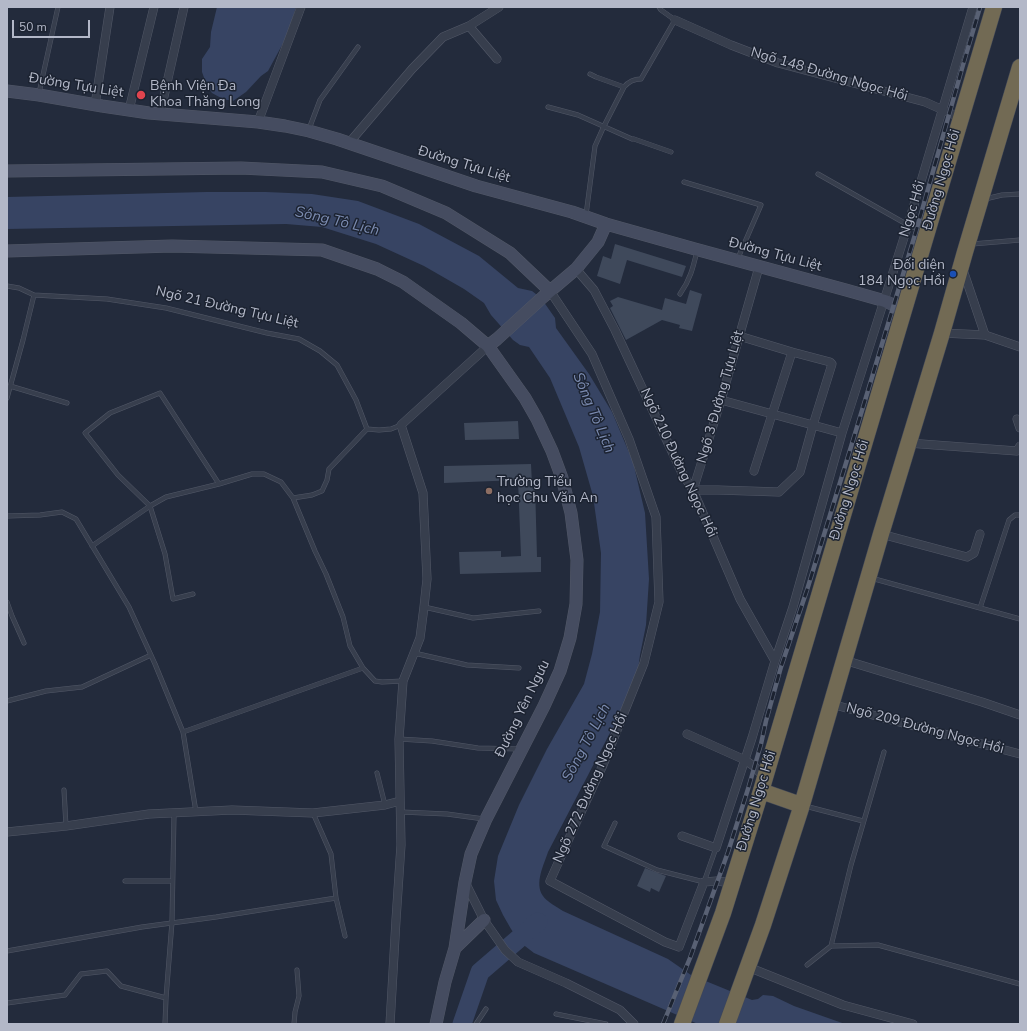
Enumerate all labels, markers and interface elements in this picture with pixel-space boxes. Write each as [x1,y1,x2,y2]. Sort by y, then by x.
scale bar [14,12,92,38]
text: 50 m [19,19,47,35]
street label: Ngõ 148 Đường Ngọc Hồi [749,45,909,105]
street label: Đường Tựu Liệt [27,70,125,102]
place label: Bệnh Viện Đa Khoa Thăng Long [150,79,261,112]
marker: Bệnh Viện Đa Khoa Thăng Long [135,89,147,101]
street label: Đường Ngọc Hồi [920,128,964,232]
street label: Đường Tựu Liệt [416,143,512,187]
street label: Ngọc Hồi [896,179,930,239]
water label: Sông Tô Lịch [293,204,381,240]
street label: Đường Tựu Liệt [727,235,823,275]
place label: Đối diện 184 Ngọc Hồi [858,258,945,290]
marker: Đối diện 184 Ngọc Hồi [948,269,958,279]
street label: Ngõ 21 Đường Tựu Liệt [154,283,300,333]
street label: Ngõ 3 Đường Tựu Liệt [694,329,748,465]
water label: Sông Tô Lịch [568,370,618,456]
street label: Ngõ 210 Đường Ngọc Hồi [636,386,720,540]
street label: Đường Ngọc Hồi [827,438,873,542]
place label: Trường Tiểu học Chu Văn An [497,475,598,508]
marker: Trường Tiểu học Chu Văn An [484,486,494,496]
street label: Đường Yên Ngưu [492,658,554,760]
street label: Ngõ 209 Đường Ngọc Hồi [844,700,1006,758]
water label: Sông Tô Lịch [559,701,615,785]
street label: Ngõ 272 Đường Ngọc Hồi [550,710,632,866]
street label: Đường Ngọc Hồi [734,749,780,853]

